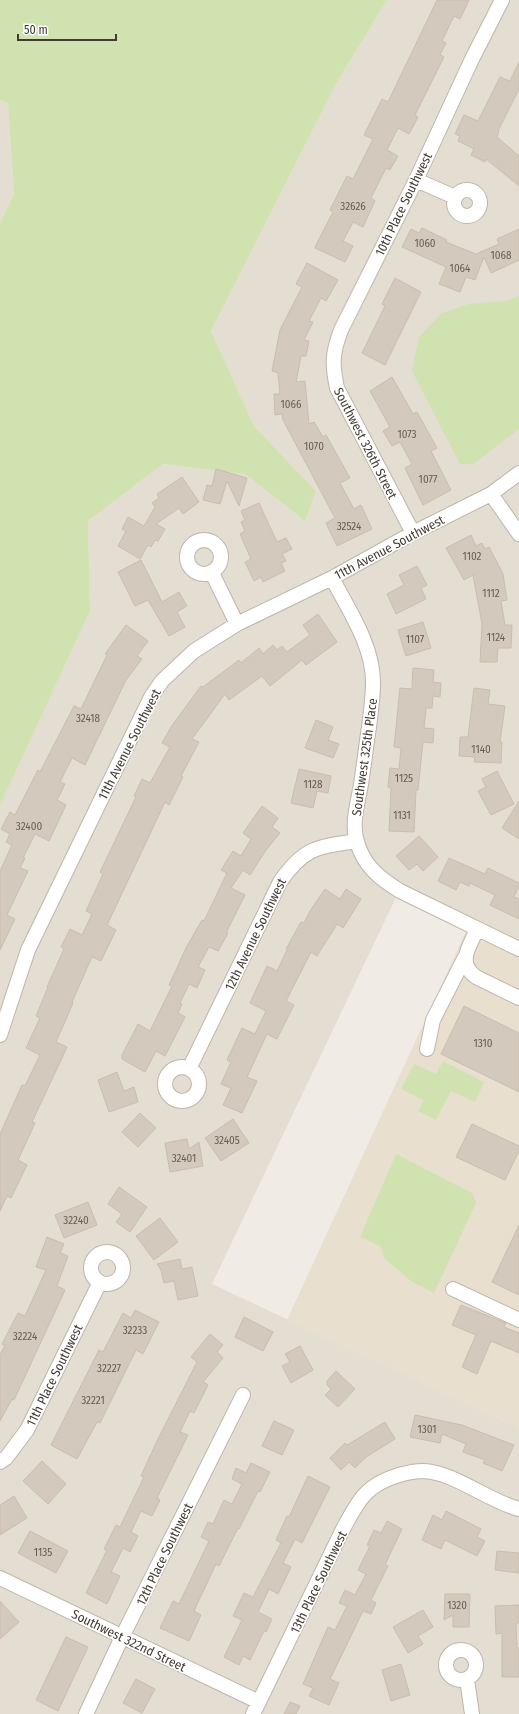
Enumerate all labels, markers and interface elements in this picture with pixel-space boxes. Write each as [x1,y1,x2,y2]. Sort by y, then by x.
scale bar [18,16,116,42]
text: 50 m [24,23,48,37]
street label: 10th Place Southwest [372,149,435,258]
house number: 32626 [340,200,366,213]
house number: 1060 [414,237,436,250]
house number: 1068 [491,249,512,262]
house number: 1064 [450,262,471,275]
street label: Southwest 326th Street [331,385,401,502]
house number: 1066 [281,398,302,411]
house number: 1073 [397,428,417,441]
house number: 1070 [304,440,324,453]
house number: 1077 [419,473,438,486]
street label: 11th Avenue Southwest [332,512,447,583]
house number: 32524 [337,520,362,533]
house number: 1102 [463,550,482,563]
house number: 1112 [482,587,500,600]
house number: 1124 [487,631,506,644]
house number: 1107 [406,633,425,646]
street label: 11th Avenue Southwest [95,686,164,802]
street label: Southwest 325th Place [349,697,380,817]
house number: 32418 [76,712,101,725]
house number: 1140 [471,743,491,756]
house number: 1125 [395,772,413,785]
house number: 1128 [304,778,323,791]
house number: 1131 [393,809,411,822]
house number: 32400 [16,820,42,833]
street label: 12th Avenue Southwest [222,875,289,993]
house number: 1310 [473,1037,493,1050]
house number: 32405 [214,1134,240,1147]
house number: 32401 [172,1152,196,1165]
house number: 32240 [63,1214,89,1227]
street label: 11th Place Southwest [23,1321,86,1429]
house number: 32233 [123,1324,147,1337]
house number: 32224 [13,1330,38,1343]
house number: 32227 [97,1362,121,1375]
house number: 32221 [81,1394,105,1407]
house number: 1301 [418,1423,437,1436]
street label: 12th Place Southwest [133,1500,196,1608]
street label: 13th Place Southwest [287,1528,350,1636]
house number: 1135 [34,1546,52,1559]
house number: 1320 [447,1599,467,1612]
street label: Southwest 322nd Street [69,1606,189,1675]

